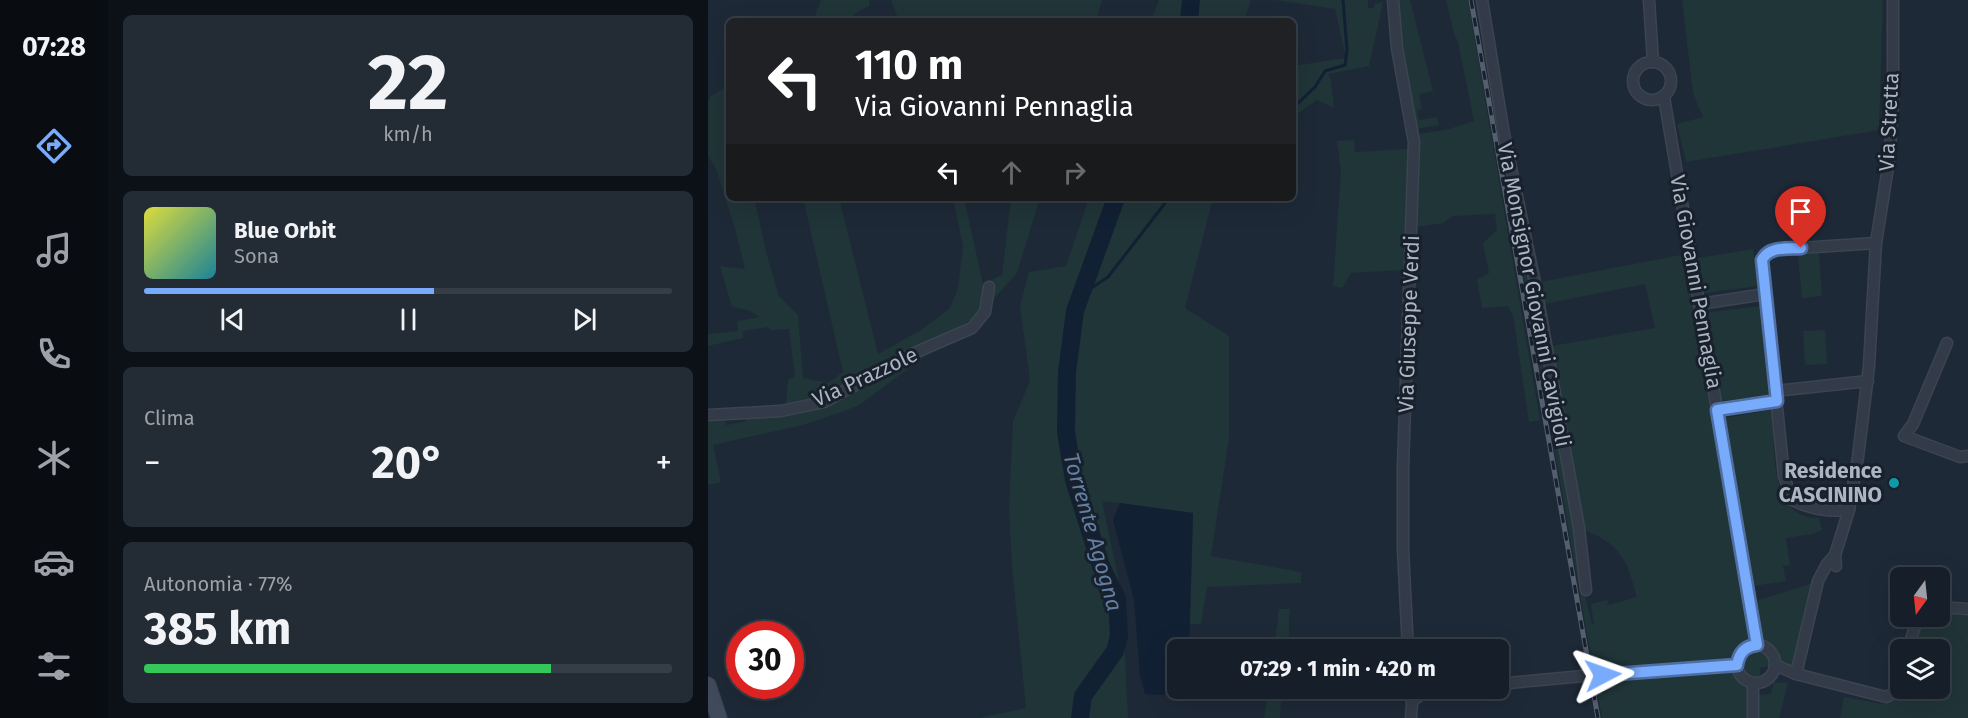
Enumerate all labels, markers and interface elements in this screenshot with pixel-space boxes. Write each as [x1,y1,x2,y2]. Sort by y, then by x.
text: 07:28 [22,31,86,63]
text: 22 [368,36,448,130]
text: 110 m [855,40,963,90]
icon: left [756,42,834,120]
street label: Via Stretta [1873,72,1905,172]
text: Via Giovanni Pennaglia [855,91,1134,123]
text: km/h [383,122,433,146]
icon: directions [33,125,75,167]
street label: Via Monsignor Giovanni Cavigioli [1492,141,1576,449]
icon: left [932,156,965,189]
icon: ahead [995,156,1028,189]
icon: right [1058,156,1091,189]
street label: Via Giovanni Pennaglia [1664,173,1728,391]
pin [1775,186,1826,248]
icon: arrive [1784,195,1817,228]
text: Blue Orbit [234,217,336,244]
icon: music [33,229,75,271]
street label: Via Giuseppe Verdi [1393,235,1425,413]
text: Sona [234,244,279,268]
icon: previous [216,303,249,336]
icon: pause [392,303,425,336]
icon: next [568,303,601,336]
icon: phone [33,333,75,375]
street label: Via Prazzole [808,341,922,413]
text: Clima [144,406,195,430]
text: 20° [371,436,445,490]
icon: climate [33,437,75,479]
text: − [144,443,161,483]
text: + [656,443,672,483]
water label: Torrente Agogna [1058,450,1128,614]
place label: Residence CASCININO [1779,458,1882,508]
marker: Residence CASCININO [1887,476,1901,490]
icon: car [33,541,75,583]
north arrow [1890,567,1950,627]
map controls [1890,567,1950,699]
text: Autonomia · 77% [144,572,293,596]
text: 385 km [144,602,291,656]
speed limit sign: 30 [726,621,804,699]
button: layers [1890,639,1950,699]
position arrow [1571,643,1635,707]
icon: filters [33,645,75,687]
text: 07:29 · 1 min · 420 m [1240,655,1436,682]

